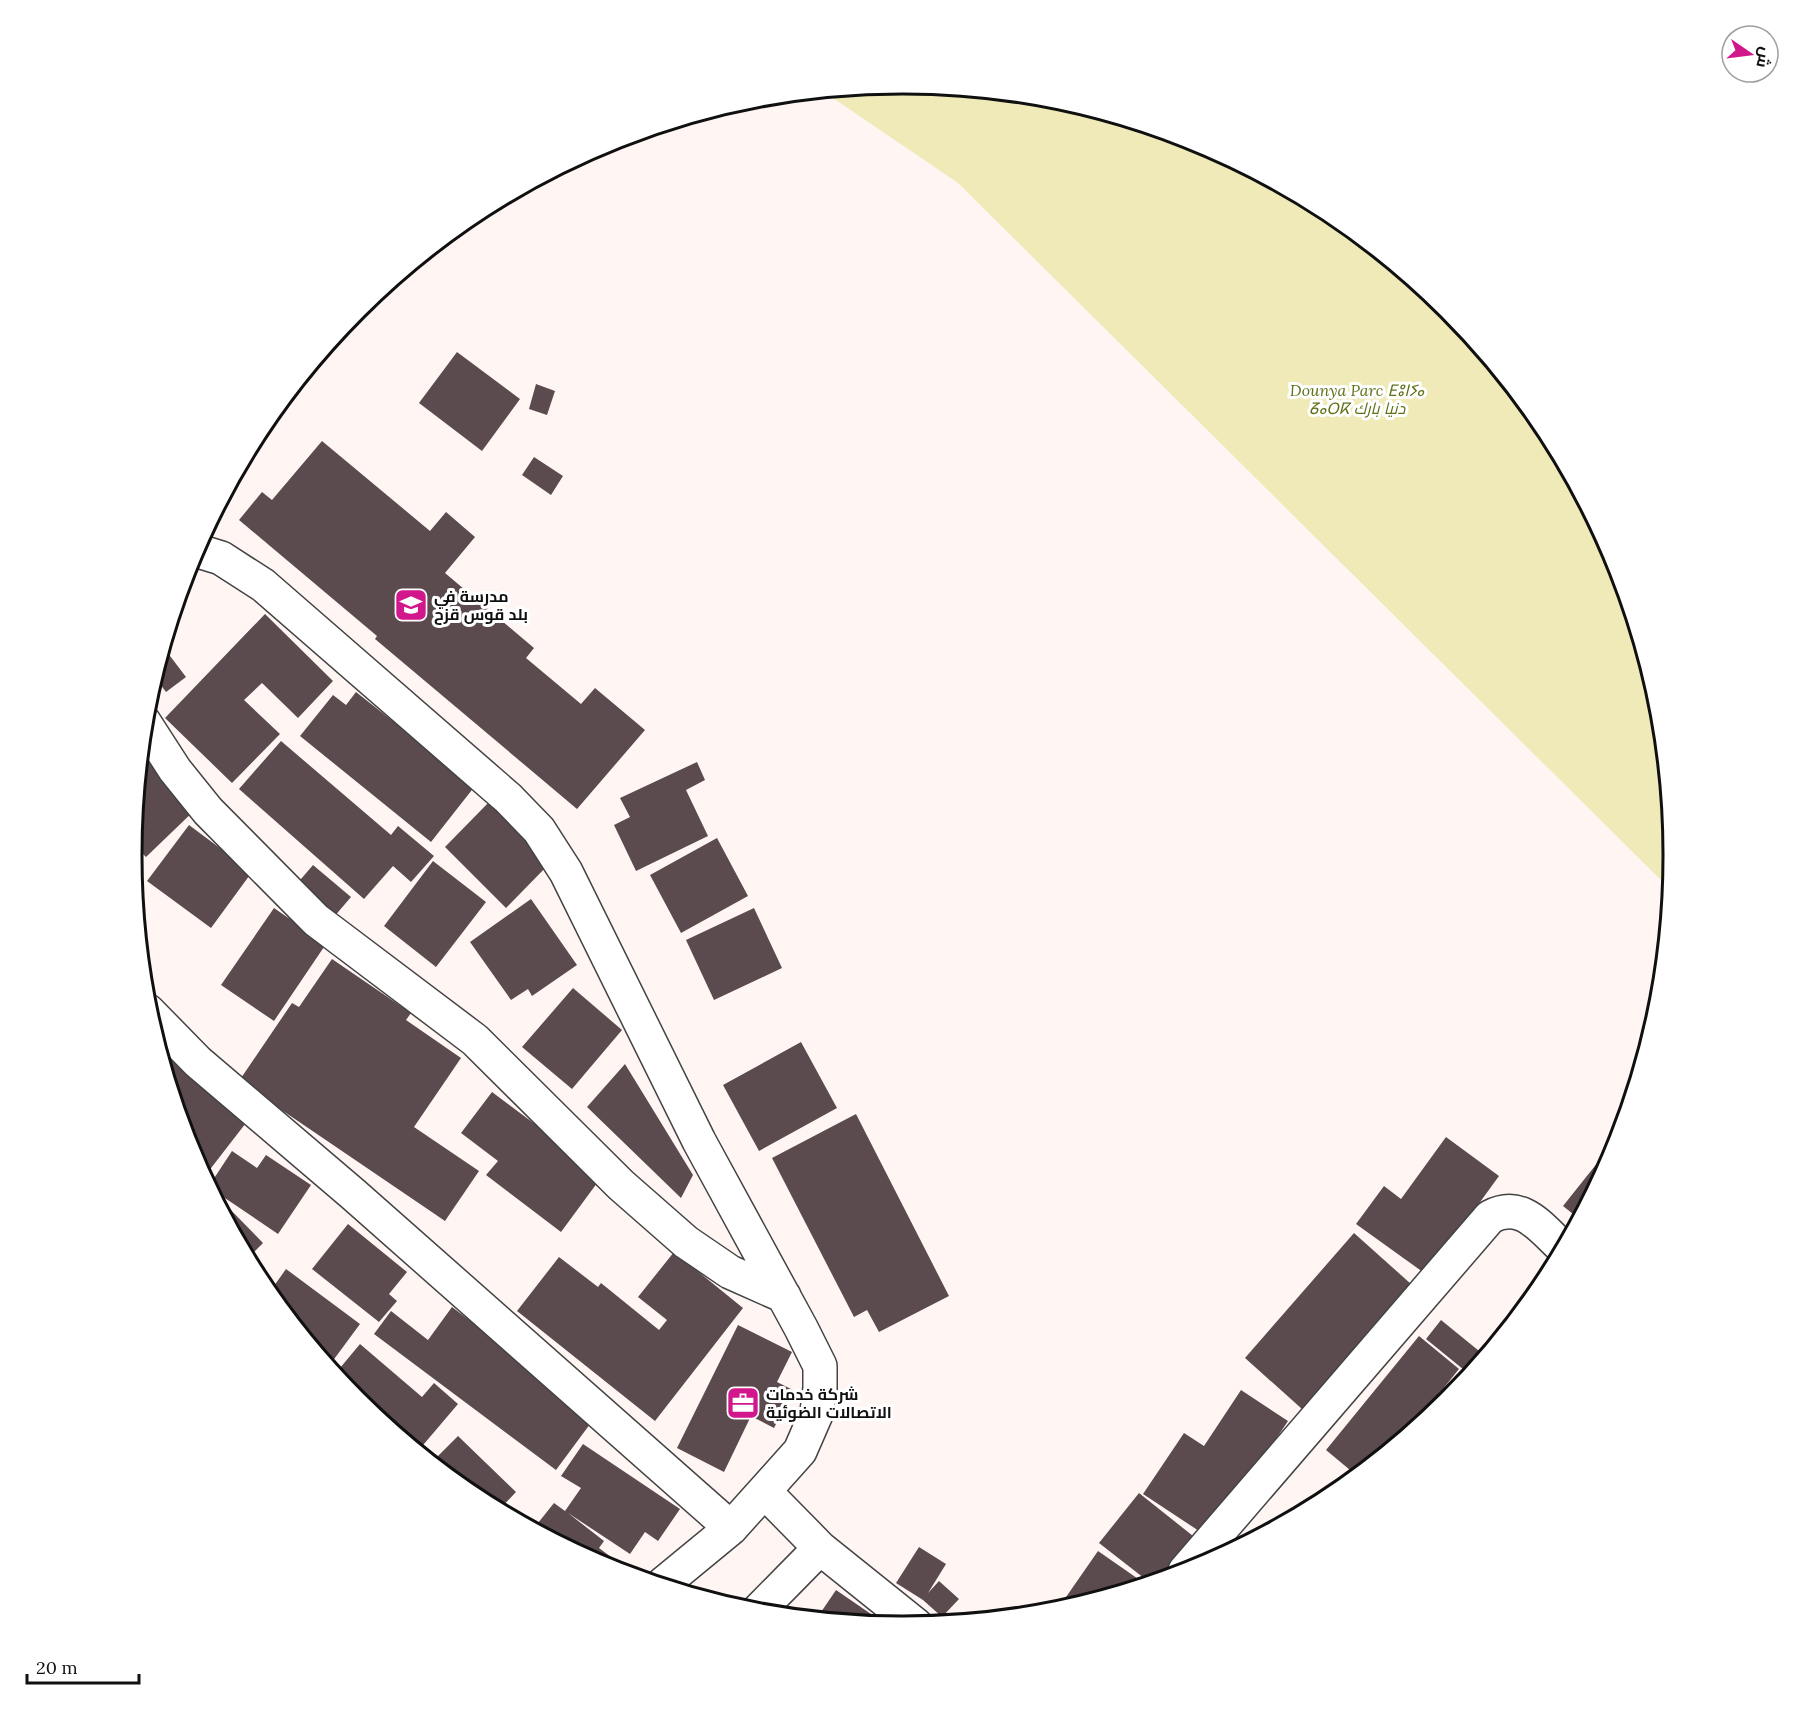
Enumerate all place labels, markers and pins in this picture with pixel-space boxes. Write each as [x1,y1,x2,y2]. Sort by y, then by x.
place label: مدرسة في بلد قوس قزح [434,586,528,625]
school or university icon: مدرسة في بلد قوس قزح [393,587,429,623]
place label: شركة خدمات الاتصالات الضوئية [766,1384,892,1422]
office icon: شركة خدمات الاتصالات الضوئية [725,1385,761,1421]

